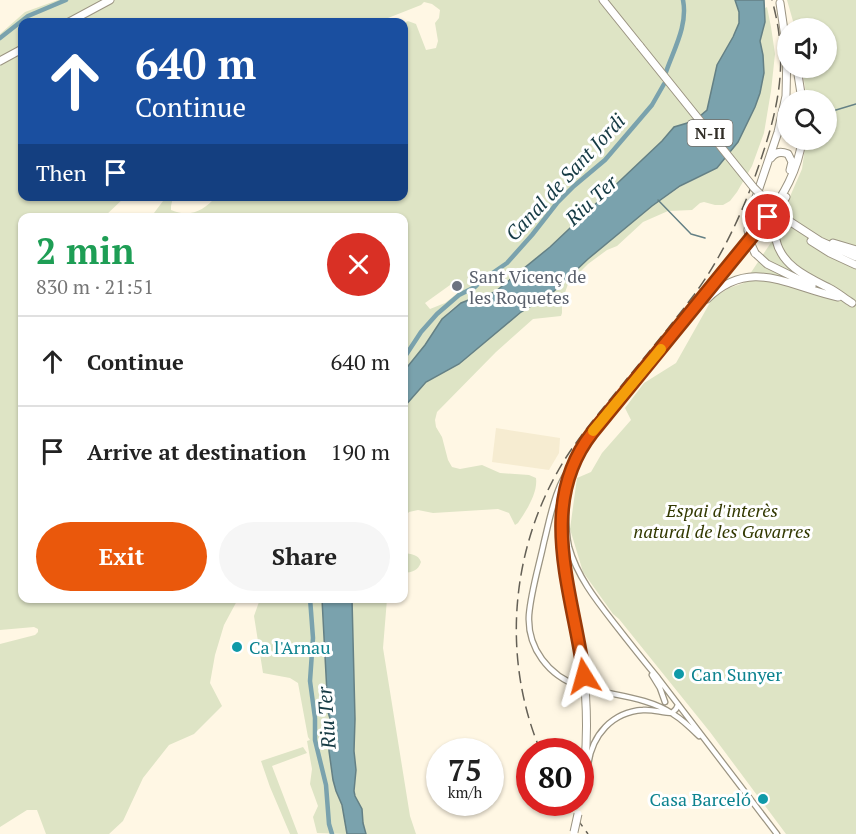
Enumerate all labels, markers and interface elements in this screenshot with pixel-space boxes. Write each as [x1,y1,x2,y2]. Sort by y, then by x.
map controls [777,18,837,150]
button: sound [777,18,837,78]
text: 640 m [135,35,256,91]
icon: ahead [36,42,114,120]
text: Continue [135,89,246,125]
button: search [777,90,837,150]
water label: Canal de Sant Jordi [499,107,631,246]
road number: N-II [688,120,732,146]
icon: arrive [99,156,132,189]
text: Then [36,158,87,187]
water label: Riu Ter [558,168,624,232]
pin [742,191,793,242]
icon: arrive [751,200,784,233]
text: 2 min [36,227,134,274]
button: close [327,233,390,296]
place label: Sant Vicenç de les Roquetes [469,264,586,309]
text: 830 m · 21:51 [36,273,154,300]
marker: Sant Vicenç de les Roquetes [450,279,464,293]
icon: ahead [36,345,69,378]
text: Continue [87,347,184,376]
text: 640 m [330,347,390,376]
icon: arrive [36,435,69,468]
text: Arrive at destination [87,437,306,466]
text: 190 m [330,437,390,466]
park label: Espai d'interès natural de les Gavarres [633,498,811,543]
button: Exit [36,522,207,591]
button: Share [219,522,390,591]
place label: Ca l'Arnau [249,635,331,659]
marker: Ca l'Arnau [230,640,244,654]
position arrow [552,644,616,708]
place label: Can Sunyer [691,662,782,686]
marker: Can Sunyer [672,667,686,681]
water label: Riu Ter [310,685,342,751]
speed limit sign: 80 [516,738,594,816]
text: 75 [448,750,482,790]
text: km/h [448,782,482,802]
place label: Casa Barceló [649,787,751,811]
marker: Casa Barceló [756,792,770,806]

